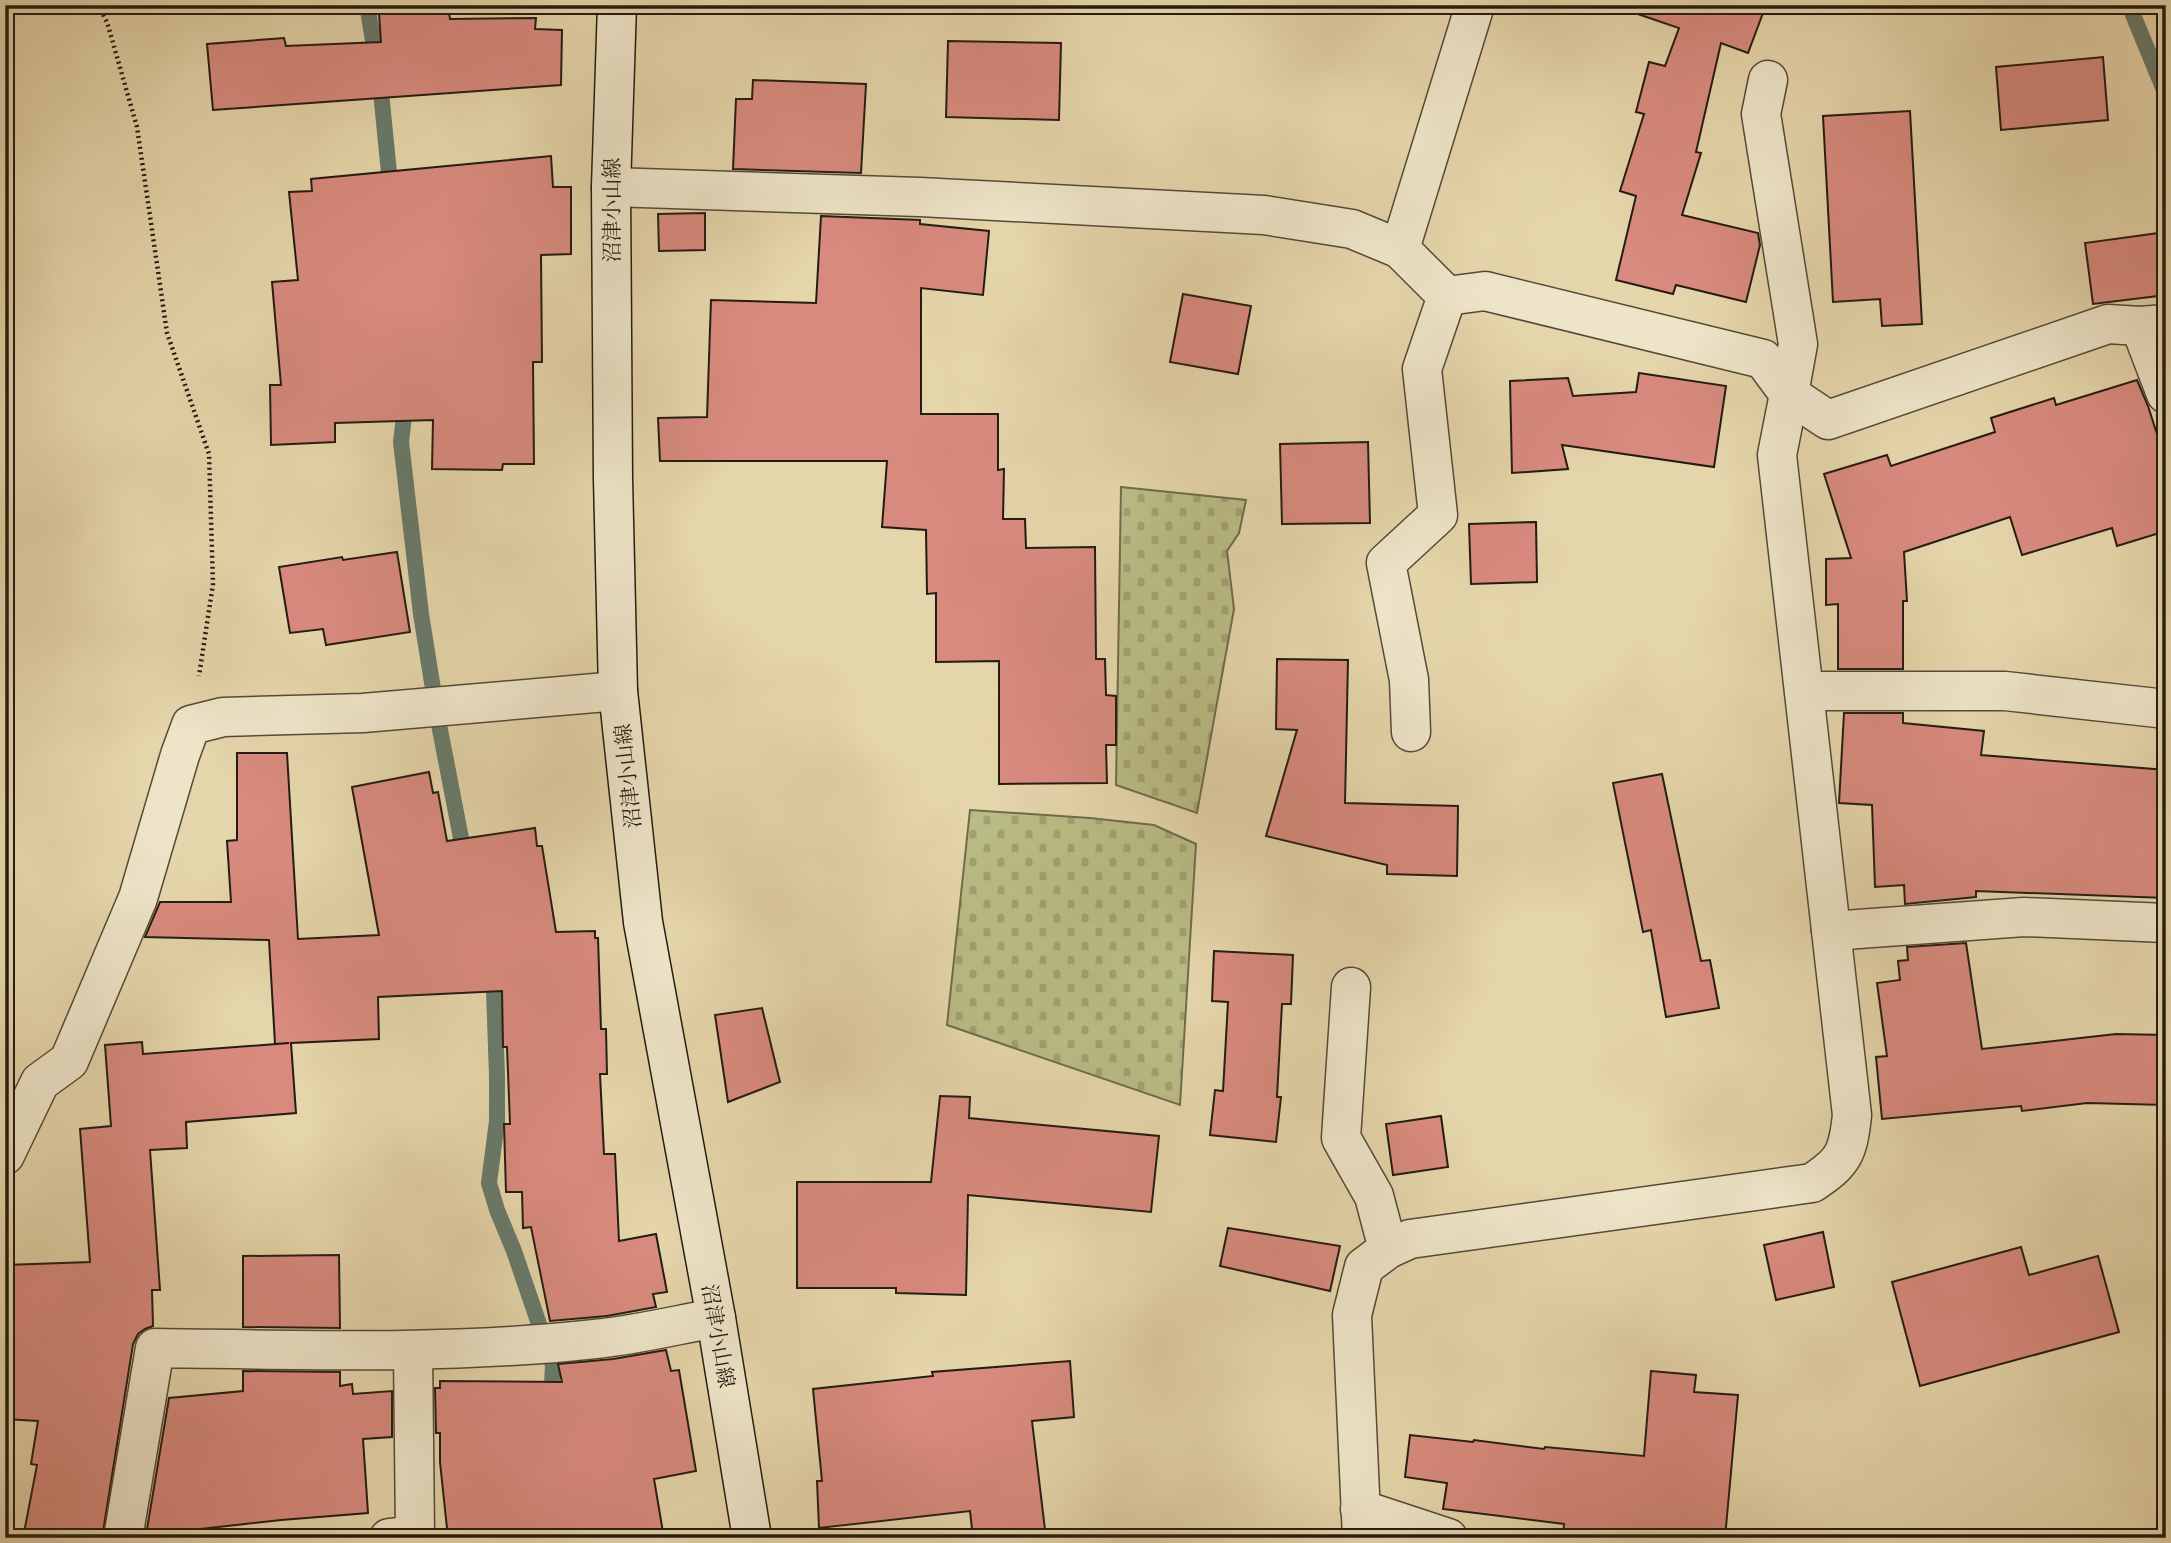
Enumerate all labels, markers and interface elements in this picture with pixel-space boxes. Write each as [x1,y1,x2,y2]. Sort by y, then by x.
street label: 沼津小山線 [598,158,626,263]
street label: 沼津小山線 [609,722,647,830]
street label: 沼津小山線 [695,1282,741,1390]

